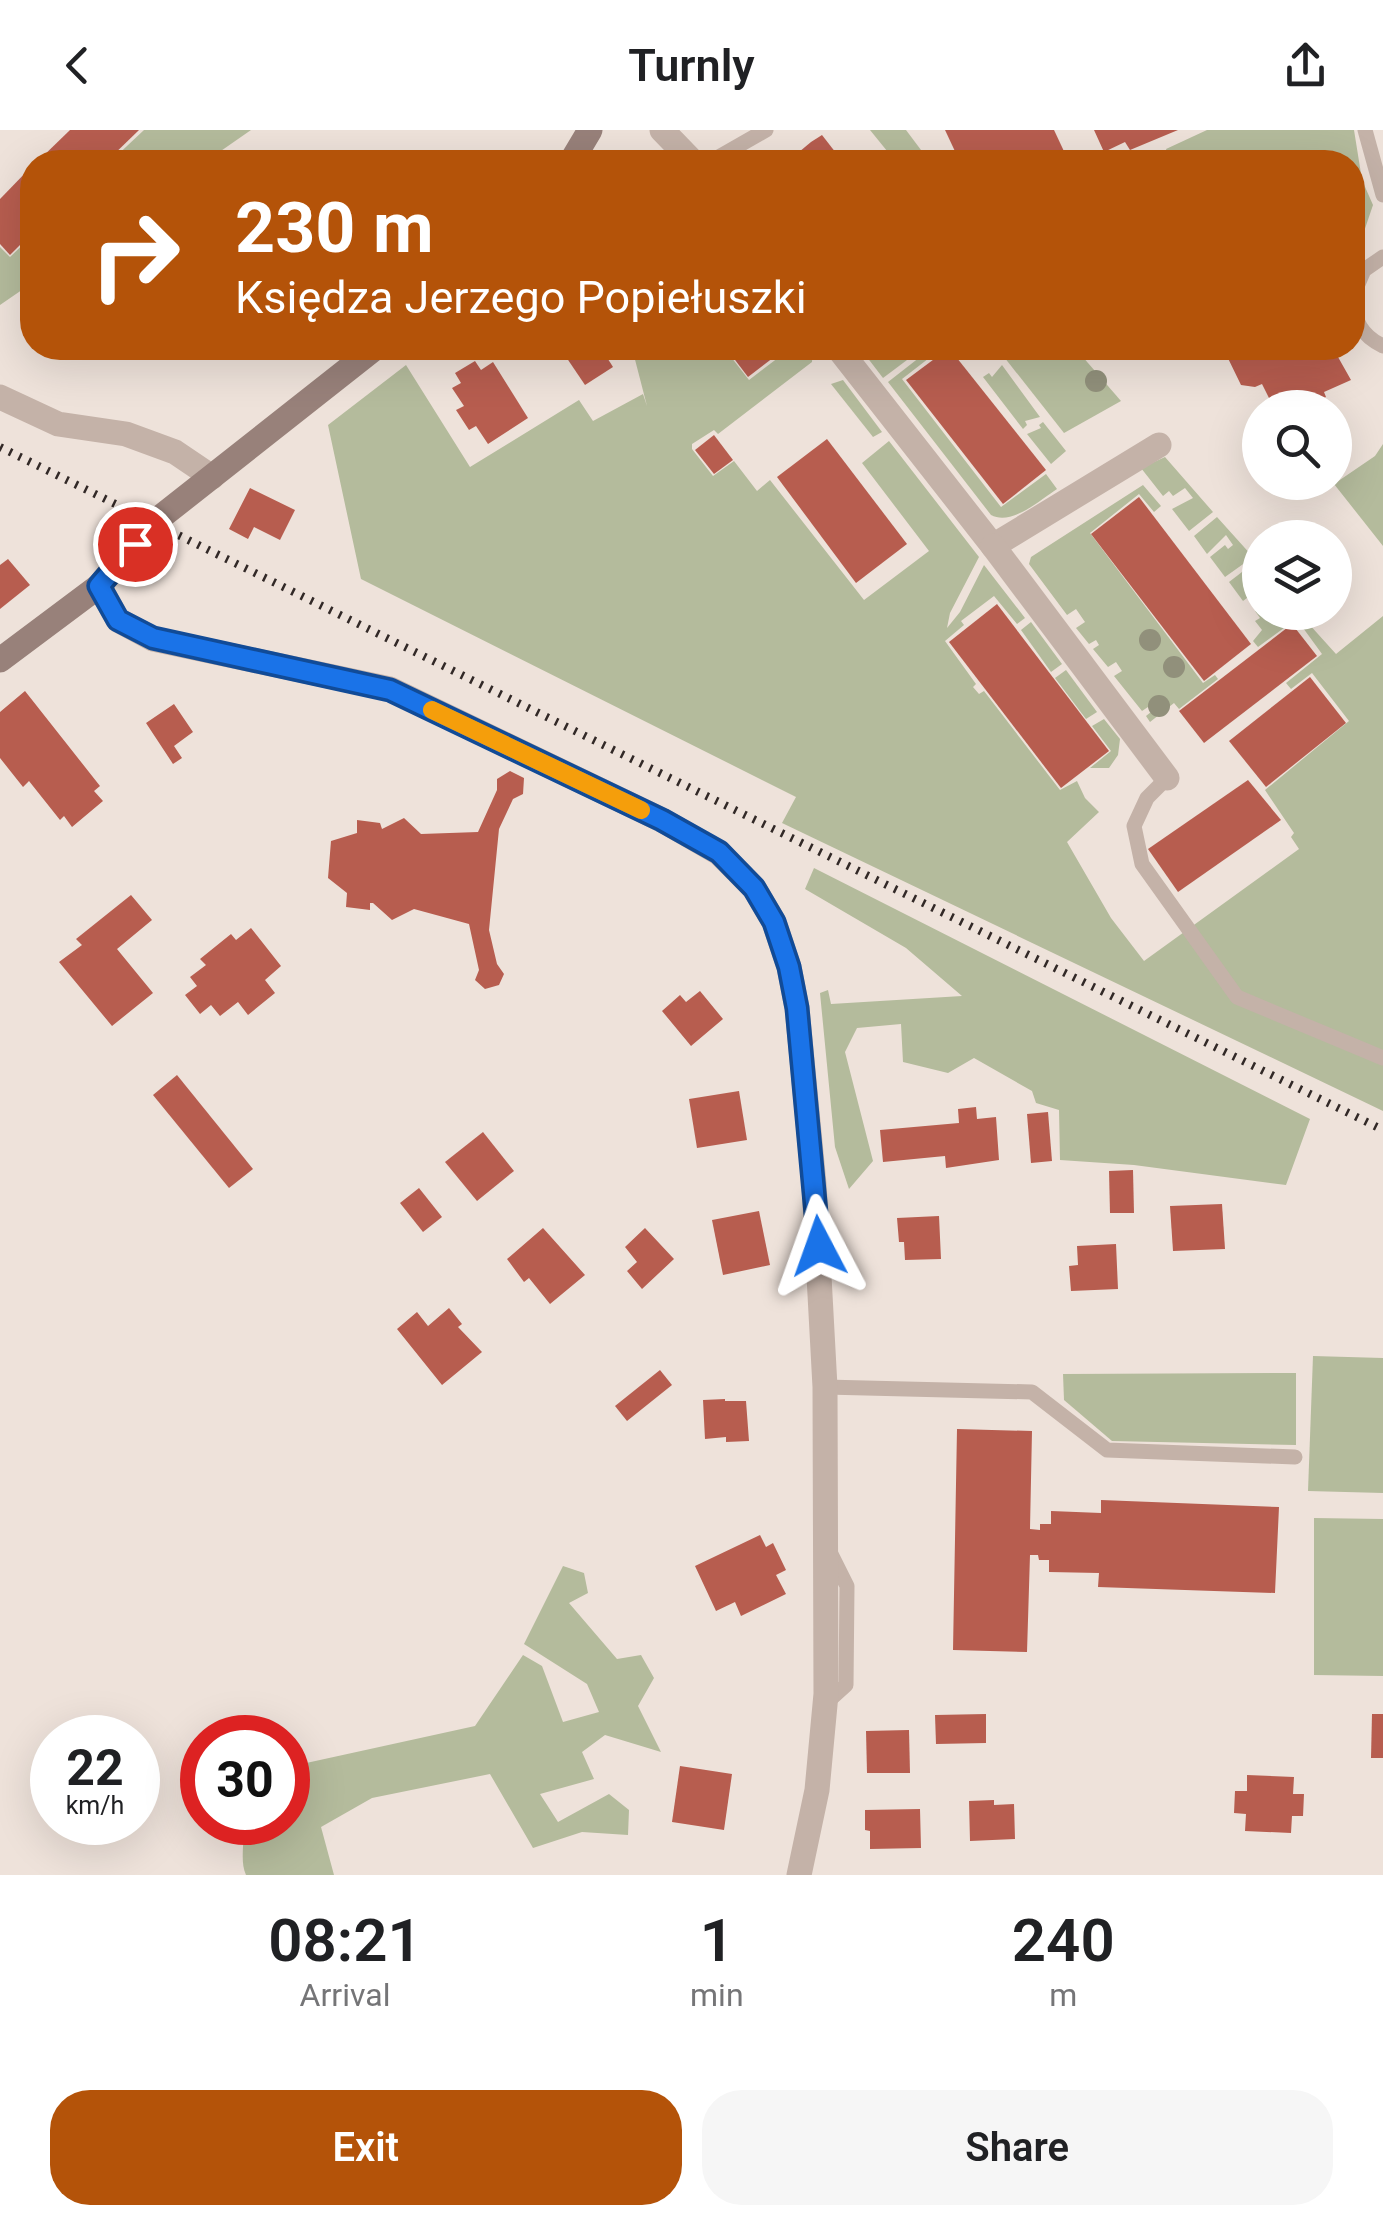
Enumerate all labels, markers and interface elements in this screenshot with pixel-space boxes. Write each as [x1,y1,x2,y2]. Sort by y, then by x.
icon: back [50,38,105,93]
icon: share [1278,38,1333,93]
text: Turnly [628,39,755,92]
text: 230 m [235,187,434,269]
icon: right [70,190,200,320]
text: Księdza Jerzego Popiełuszki [235,271,807,324]
map controls [1242,390,1352,630]
button: search [1242,390,1352,500]
pin [93,502,178,587]
icon: arrive [108,517,163,572]
button: layers [1242,520,1352,630]
position arrow [767,1194,871,1298]
speed limit sign: 30 [180,1715,310,1845]
text: 22 [66,1739,124,1797]
text: km/h [66,1791,124,1820]
text: 08:21 [268,1905,422,1976]
text: 1 [700,1905,734,1976]
text: 240 [1012,1905,1115,1976]
text: Arrival [300,1976,390,2014]
text: min [690,1976,744,2014]
text: m [1049,1976,1077,2014]
button: Exit [50,2090,682,2205]
button: Share [702,2090,1333,2205]

